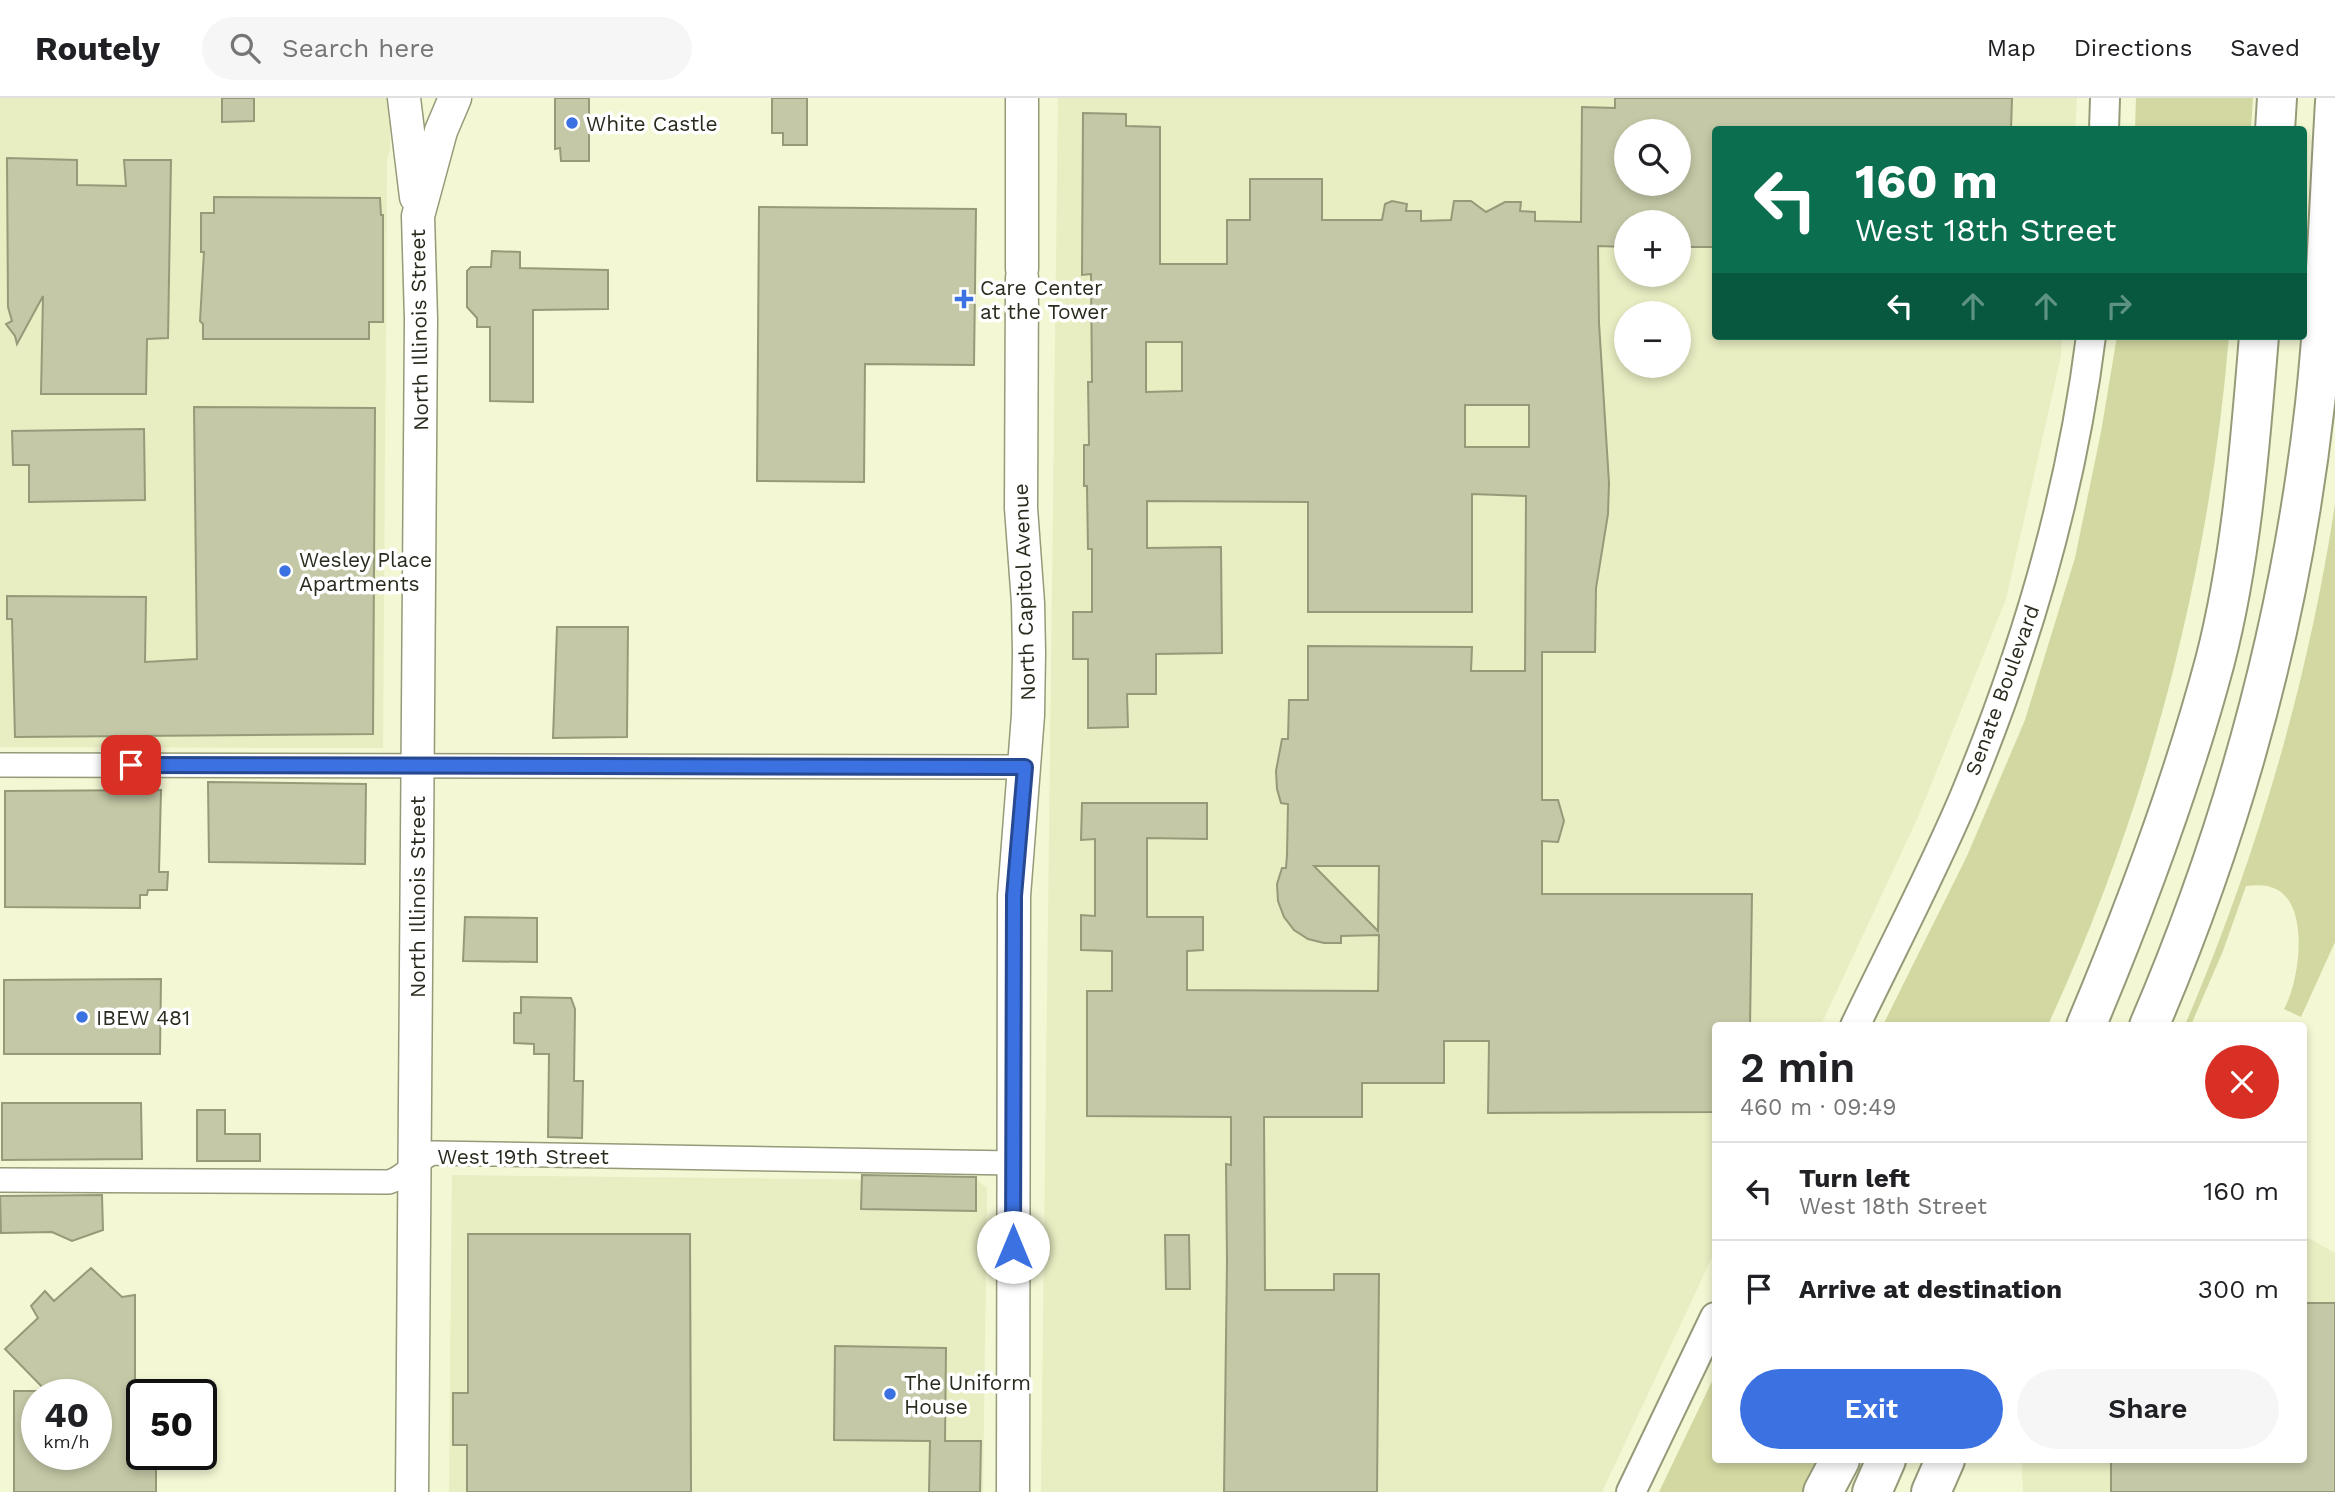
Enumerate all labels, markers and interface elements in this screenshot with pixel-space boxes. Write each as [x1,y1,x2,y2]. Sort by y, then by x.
search box [202,17,692,80]
text: Routely [35,29,160,68]
icon: search [226,29,264,67]
text: Search here [282,33,434,63]
text: Map [1987,34,2036,62]
text: Directions [2074,34,2192,62]
text: Saved [2230,34,2300,62]
place label: White Castle [586,111,718,136]
marker: White Castle [564,115,580,131]
map controls [1614,119,1691,378]
button: search [1614,119,1691,196]
text: 160 m [1855,152,1998,210]
icon: left [1740,154,1831,245]
button: + [1614,210,1691,287]
text: West 18th Street [1855,211,2116,249]
street label: North Illinois Street [405,229,433,431]
place label: Care Center at the Tower [980,275,1108,324]
icon: left [1881,287,1919,325]
icon: ahead [1954,287,1992,325]
icon: ahead [2027,287,2065,325]
icon: right [2100,287,2138,325]
marker: Care Center at the Tower [954,289,974,309]
button: − [1614,301,1691,378]
street label: North Capitol Avenue [1008,483,1040,701]
place label: Wesley Place Apartments [299,547,432,596]
marker: Wesley Place Apartments [277,563,293,579]
street label: Senate Boulevard [1960,601,2044,779]
pin [101,735,161,795]
icon: arrive [112,746,150,784]
street label: North Illinois Street [405,796,430,998]
place label: IBEW 481 [96,1005,190,1030]
marker: IBEW 481 [74,1009,90,1025]
text: 2 min [1740,1043,1855,1092]
button: close [2205,1045,2279,1119]
text: 460 m · 09:49 [1740,1094,1897,1121]
street label: West 19th Street [437,1144,609,1169]
text: Turn left [1799,1163,1910,1193]
icon: left [1740,1172,1778,1210]
text: 160 m [2203,1176,2279,1206]
text: West 18th Street [1799,1193,1987,1220]
position arrow [976,1210,1050,1284]
icon: arrive [1740,1270,1778,1308]
text: Arrive at destination [1799,1274,2062,1304]
text: 300 m [2198,1274,2279,1304]
button: Exit [1740,1369,2003,1449]
button: Share [2017,1369,2279,1449]
place label: The Uniform House [904,1370,1031,1419]
speed limit sign: 50 [126,1379,217,1470]
marker: The Uniform House [882,1386,898,1402]
text: 40 [44,1394,89,1436]
text: km/h [43,1431,90,1452]

